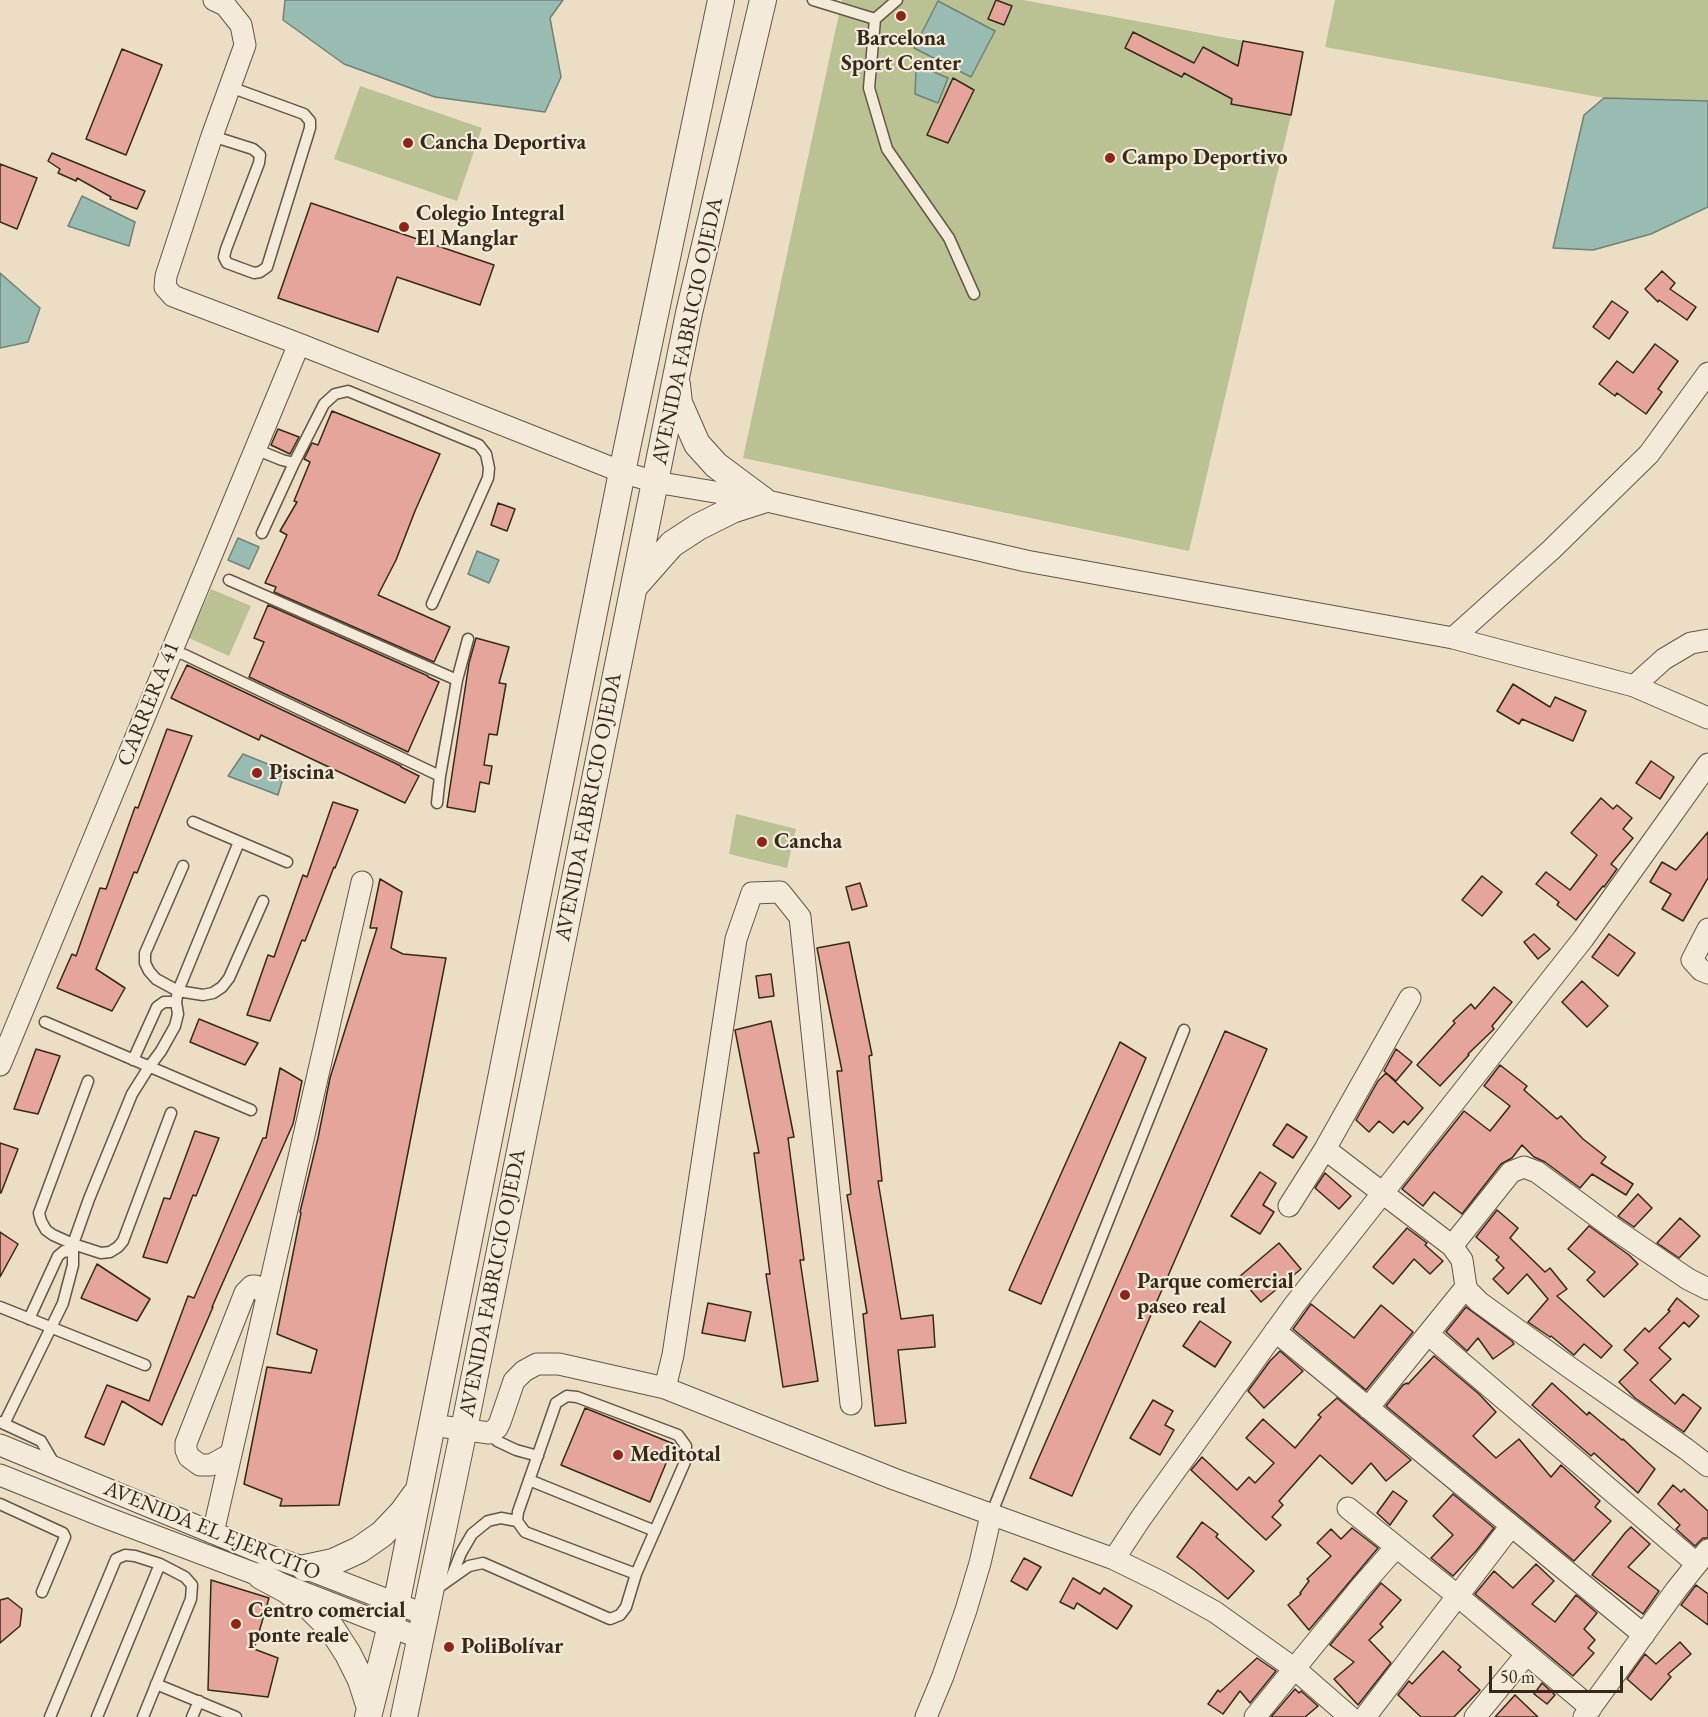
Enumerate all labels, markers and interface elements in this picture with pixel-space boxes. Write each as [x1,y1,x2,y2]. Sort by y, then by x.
marker: Barcelona Sport Center [894,9,908,23]
place label: Barcelona Sport Center [841,26,961,78]
place label: Cancha Deportiva [420,130,586,156]
marker: Cancha Deportiva [401,136,415,150]
place label: Campo Deportivo [1122,145,1288,171]
marker: Campo Deportivo [1103,151,1117,165]
street label: AVENIDA FABRICIO OJEDA [647,195,729,467]
place label: Colegio Integral El Manglar [416,201,565,252]
marker: Colegio Integral El Manglar [397,220,411,234]
street label: CARRERA 41 [112,638,186,770]
street label: AVENIDA FABRICIO OJEDA [550,671,628,943]
place label: Piscina [269,760,334,786]
marker: Piscina [250,766,264,780]
place label: Cancha [774,829,842,855]
marker: Cancha [755,835,769,849]
street label: AVENIDA FABRICIO OJEDA [454,1147,532,1419]
place label: Parque comercial paseo real [1137,1269,1294,1320]
marker: Parque comercial paseo real [1118,1288,1132,1302]
place label: Meditotal [630,1442,721,1468]
marker: Meditotal [611,1448,625,1462]
street label: AVENIDA EL EJERCITO [100,1475,324,1587]
place label: Centro comercial ponte reale [248,1598,405,1650]
marker: Centro comercial ponte reale [229,1617,243,1631]
place label: PoliBolívar [461,1634,563,1660]
marker: PoliBolívar [442,1640,456,1654]
scale bar [1492,1654,1626,1692]
text: 50 m [1500,1665,1535,1688]

